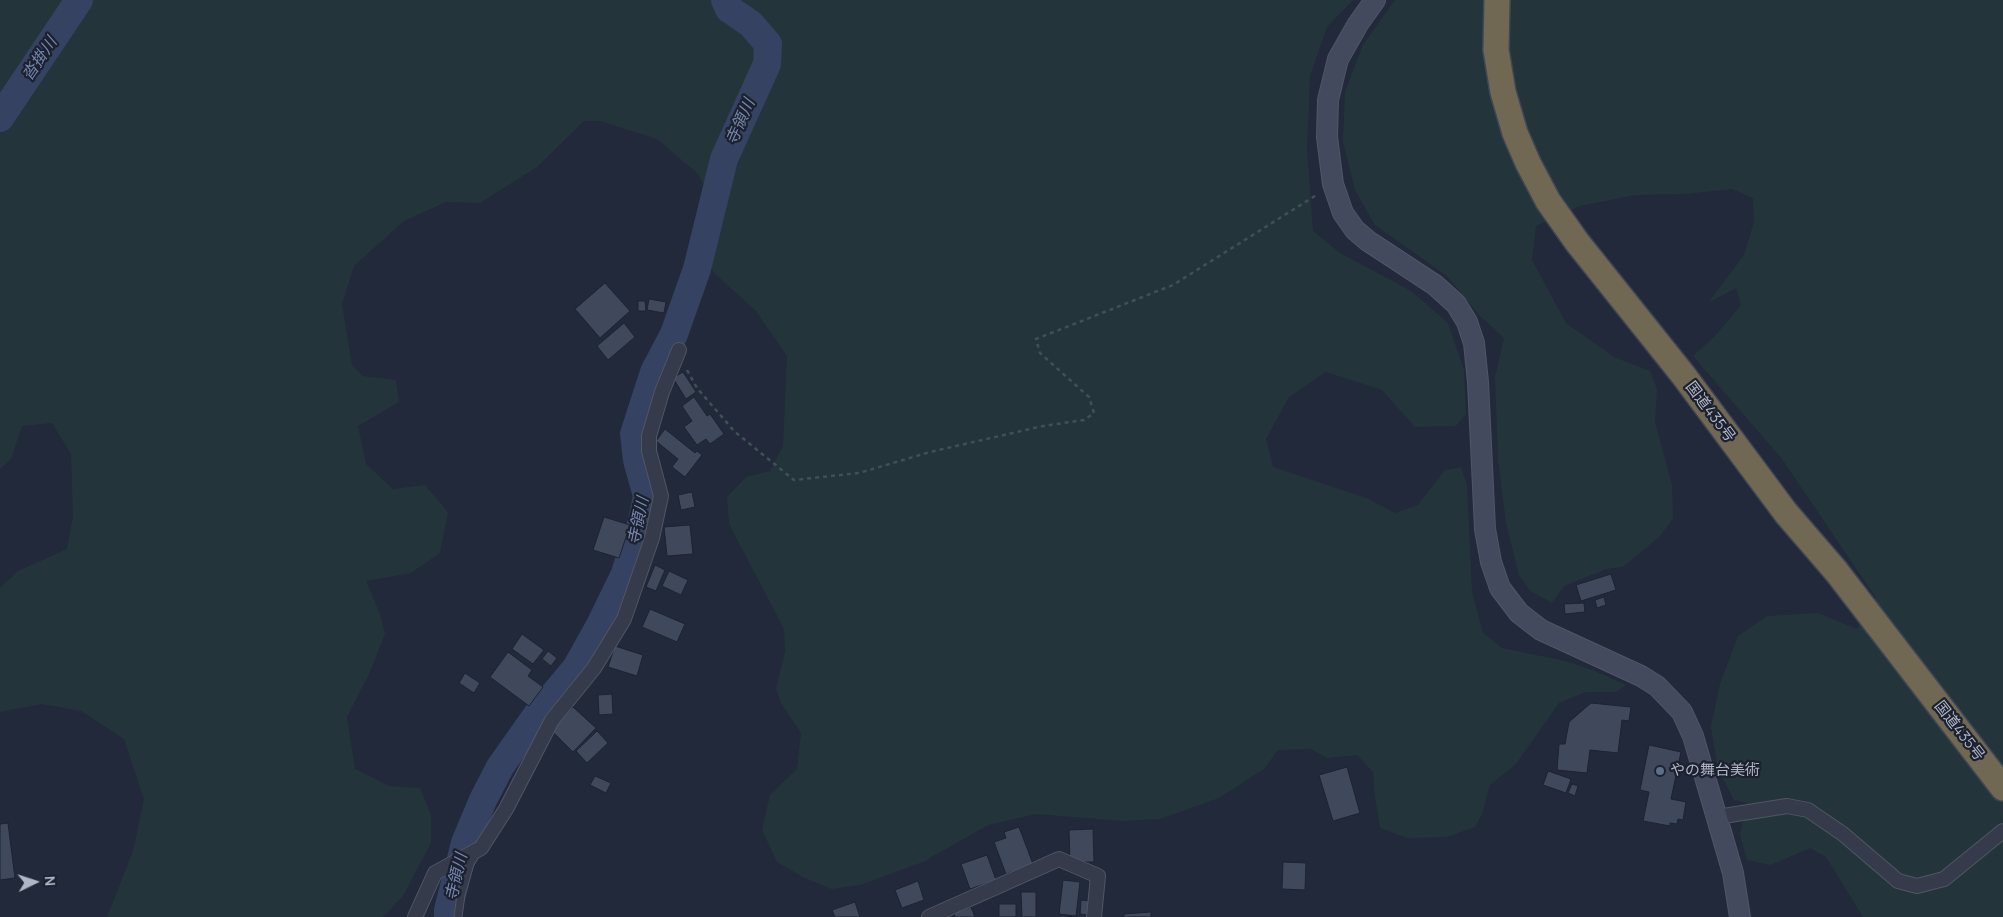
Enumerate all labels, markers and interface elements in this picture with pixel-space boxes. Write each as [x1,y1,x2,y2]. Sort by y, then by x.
water label: 沓掛川 [19,34,61,84]
water label: 寺領川 [722,96,760,148]
street label: 国道435号 [1682,378,1738,446]
water label: 寺領川 [625,496,653,546]
street label: 国道435号 [1930,698,1988,764]
place label: やの舞台美術 [1670,762,1760,780]
marker: やの舞台美術 [1654,765,1666,777]
water label: 寺領川 [442,851,472,903]
north arrow [10,857,60,907]
text: N [41,875,60,887]

